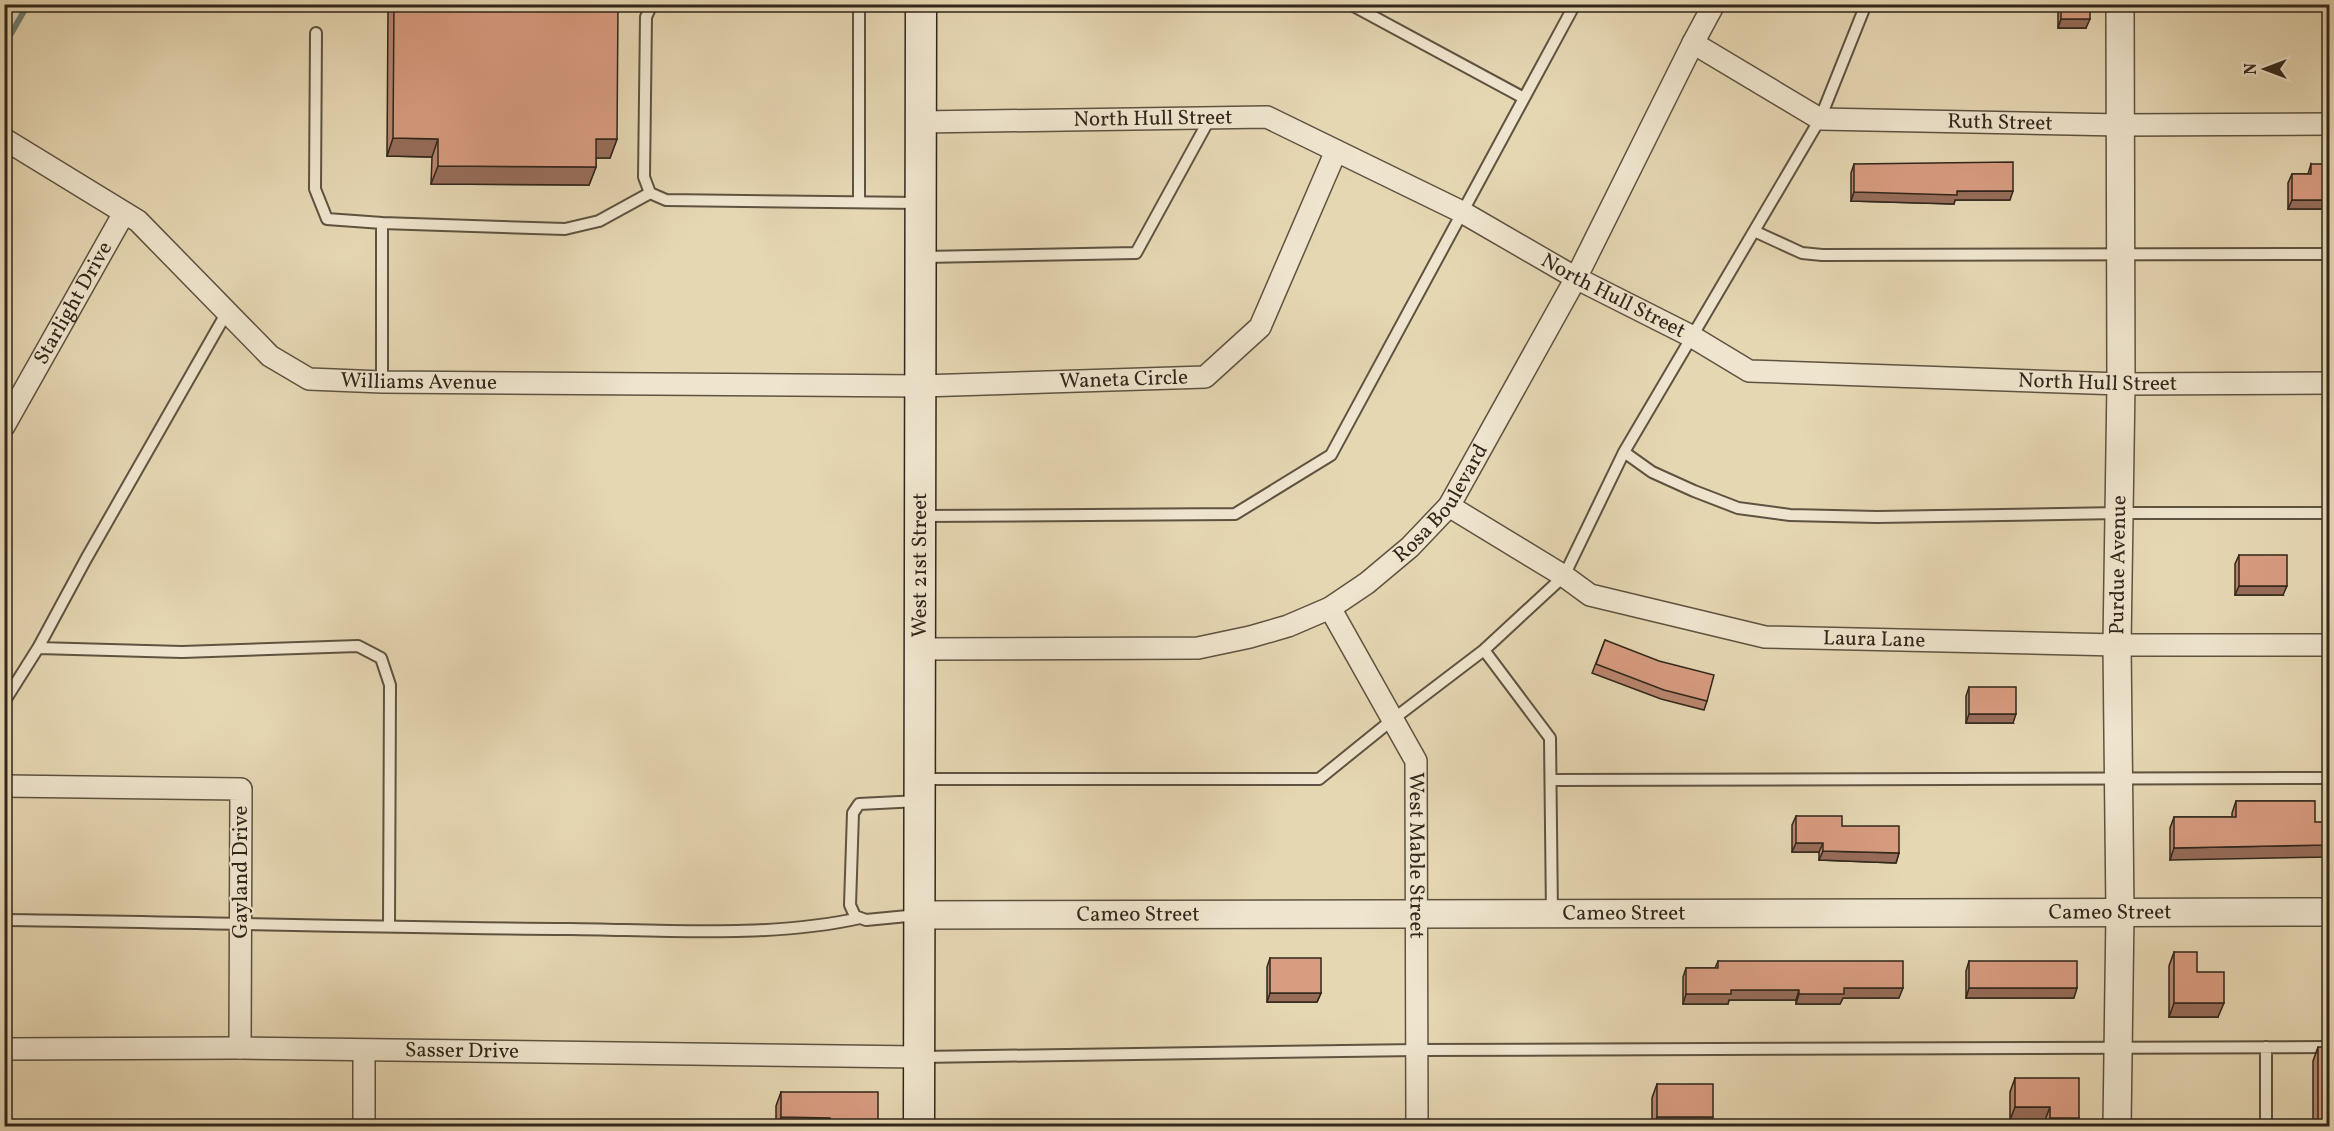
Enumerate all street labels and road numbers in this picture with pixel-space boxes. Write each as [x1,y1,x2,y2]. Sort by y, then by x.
street label: North Hull Street [1073,103,1233,134]
street label: Ruth Street [1947,107,2053,138]
street label: Starlight Drive [27,236,119,370]
street label: North Hull Street [1536,246,1691,345]
street label: Waneta Circle [1059,363,1188,396]
street label: Williams Avenue [340,366,497,397]
street label: North Hull Street [2017,366,2177,399]
street label: Rosa Boulevard [1387,439,1495,570]
street label: West 21st Street [905,492,935,638]
street label: Purdue Avenue [2103,495,2134,635]
street label: Laura Lane [1823,624,1926,655]
street label: West Mable Street [1402,772,1431,939]
street label: Gayland Drive [227,805,256,939]
street label: Cameo Street [2048,898,2172,927]
street label: Cameo Street [1562,899,1686,928]
street label: Cameo Street [1076,900,1200,929]
street label: Sasser Drive [405,1036,519,1066]

